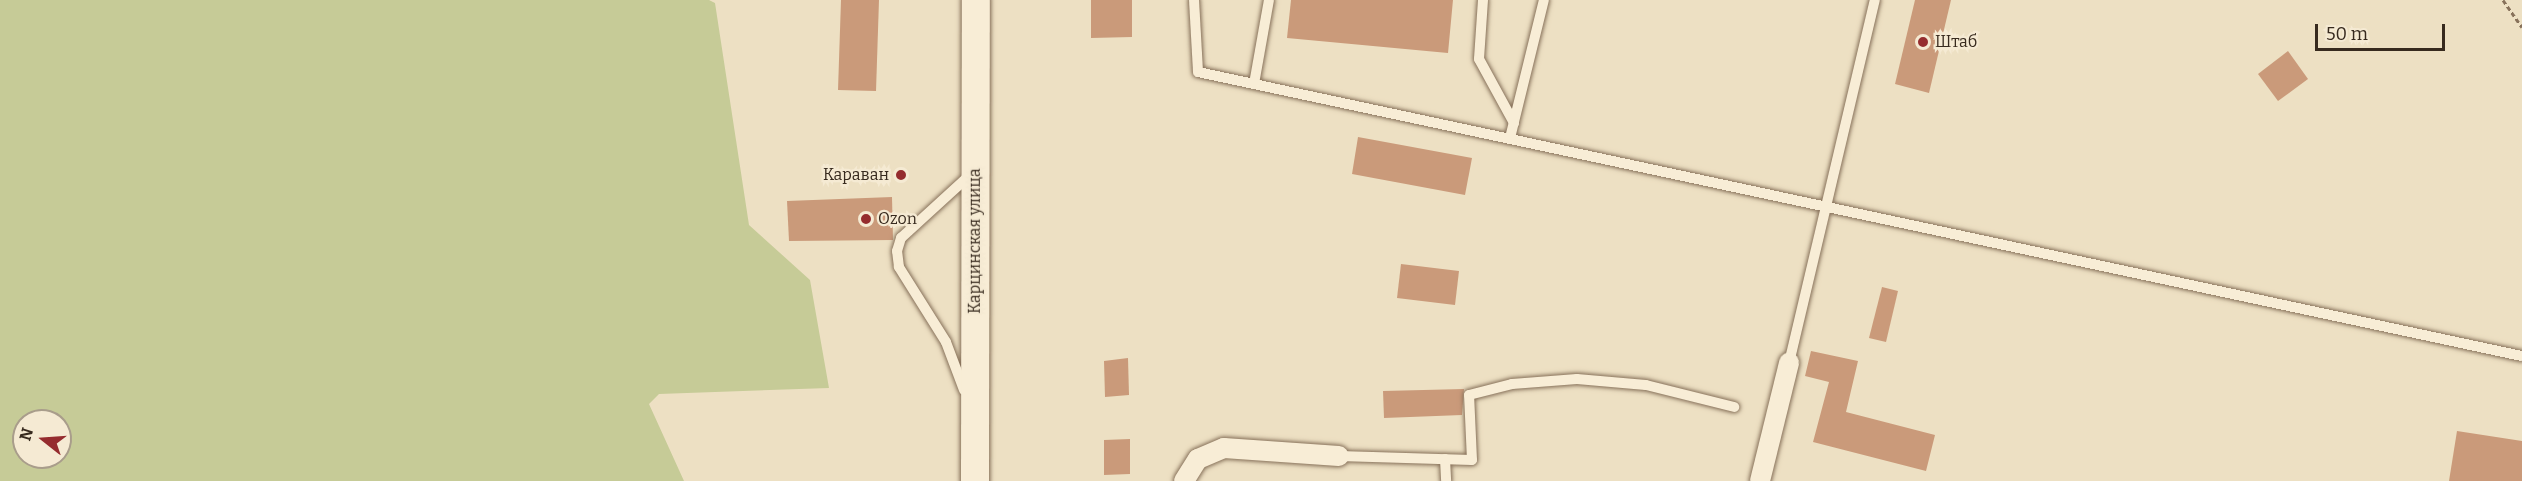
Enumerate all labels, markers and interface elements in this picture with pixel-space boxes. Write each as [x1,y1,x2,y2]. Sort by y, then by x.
scale bar [2318,12,2448,50]
text: 50 m [2326,23,2368,45]
place label: Штаб [1935,32,1977,52]
marker: Штаб [1916,35,1930,49]
place label: Караван [823,165,889,185]
marker: Караван [894,168,908,182]
street label: Карцинская улица [965,168,985,314]
place label: Ozon [878,209,917,229]
marker: Ozon [859,212,873,226]
north arrow [12,409,72,469]
text: N [15,425,37,443]

